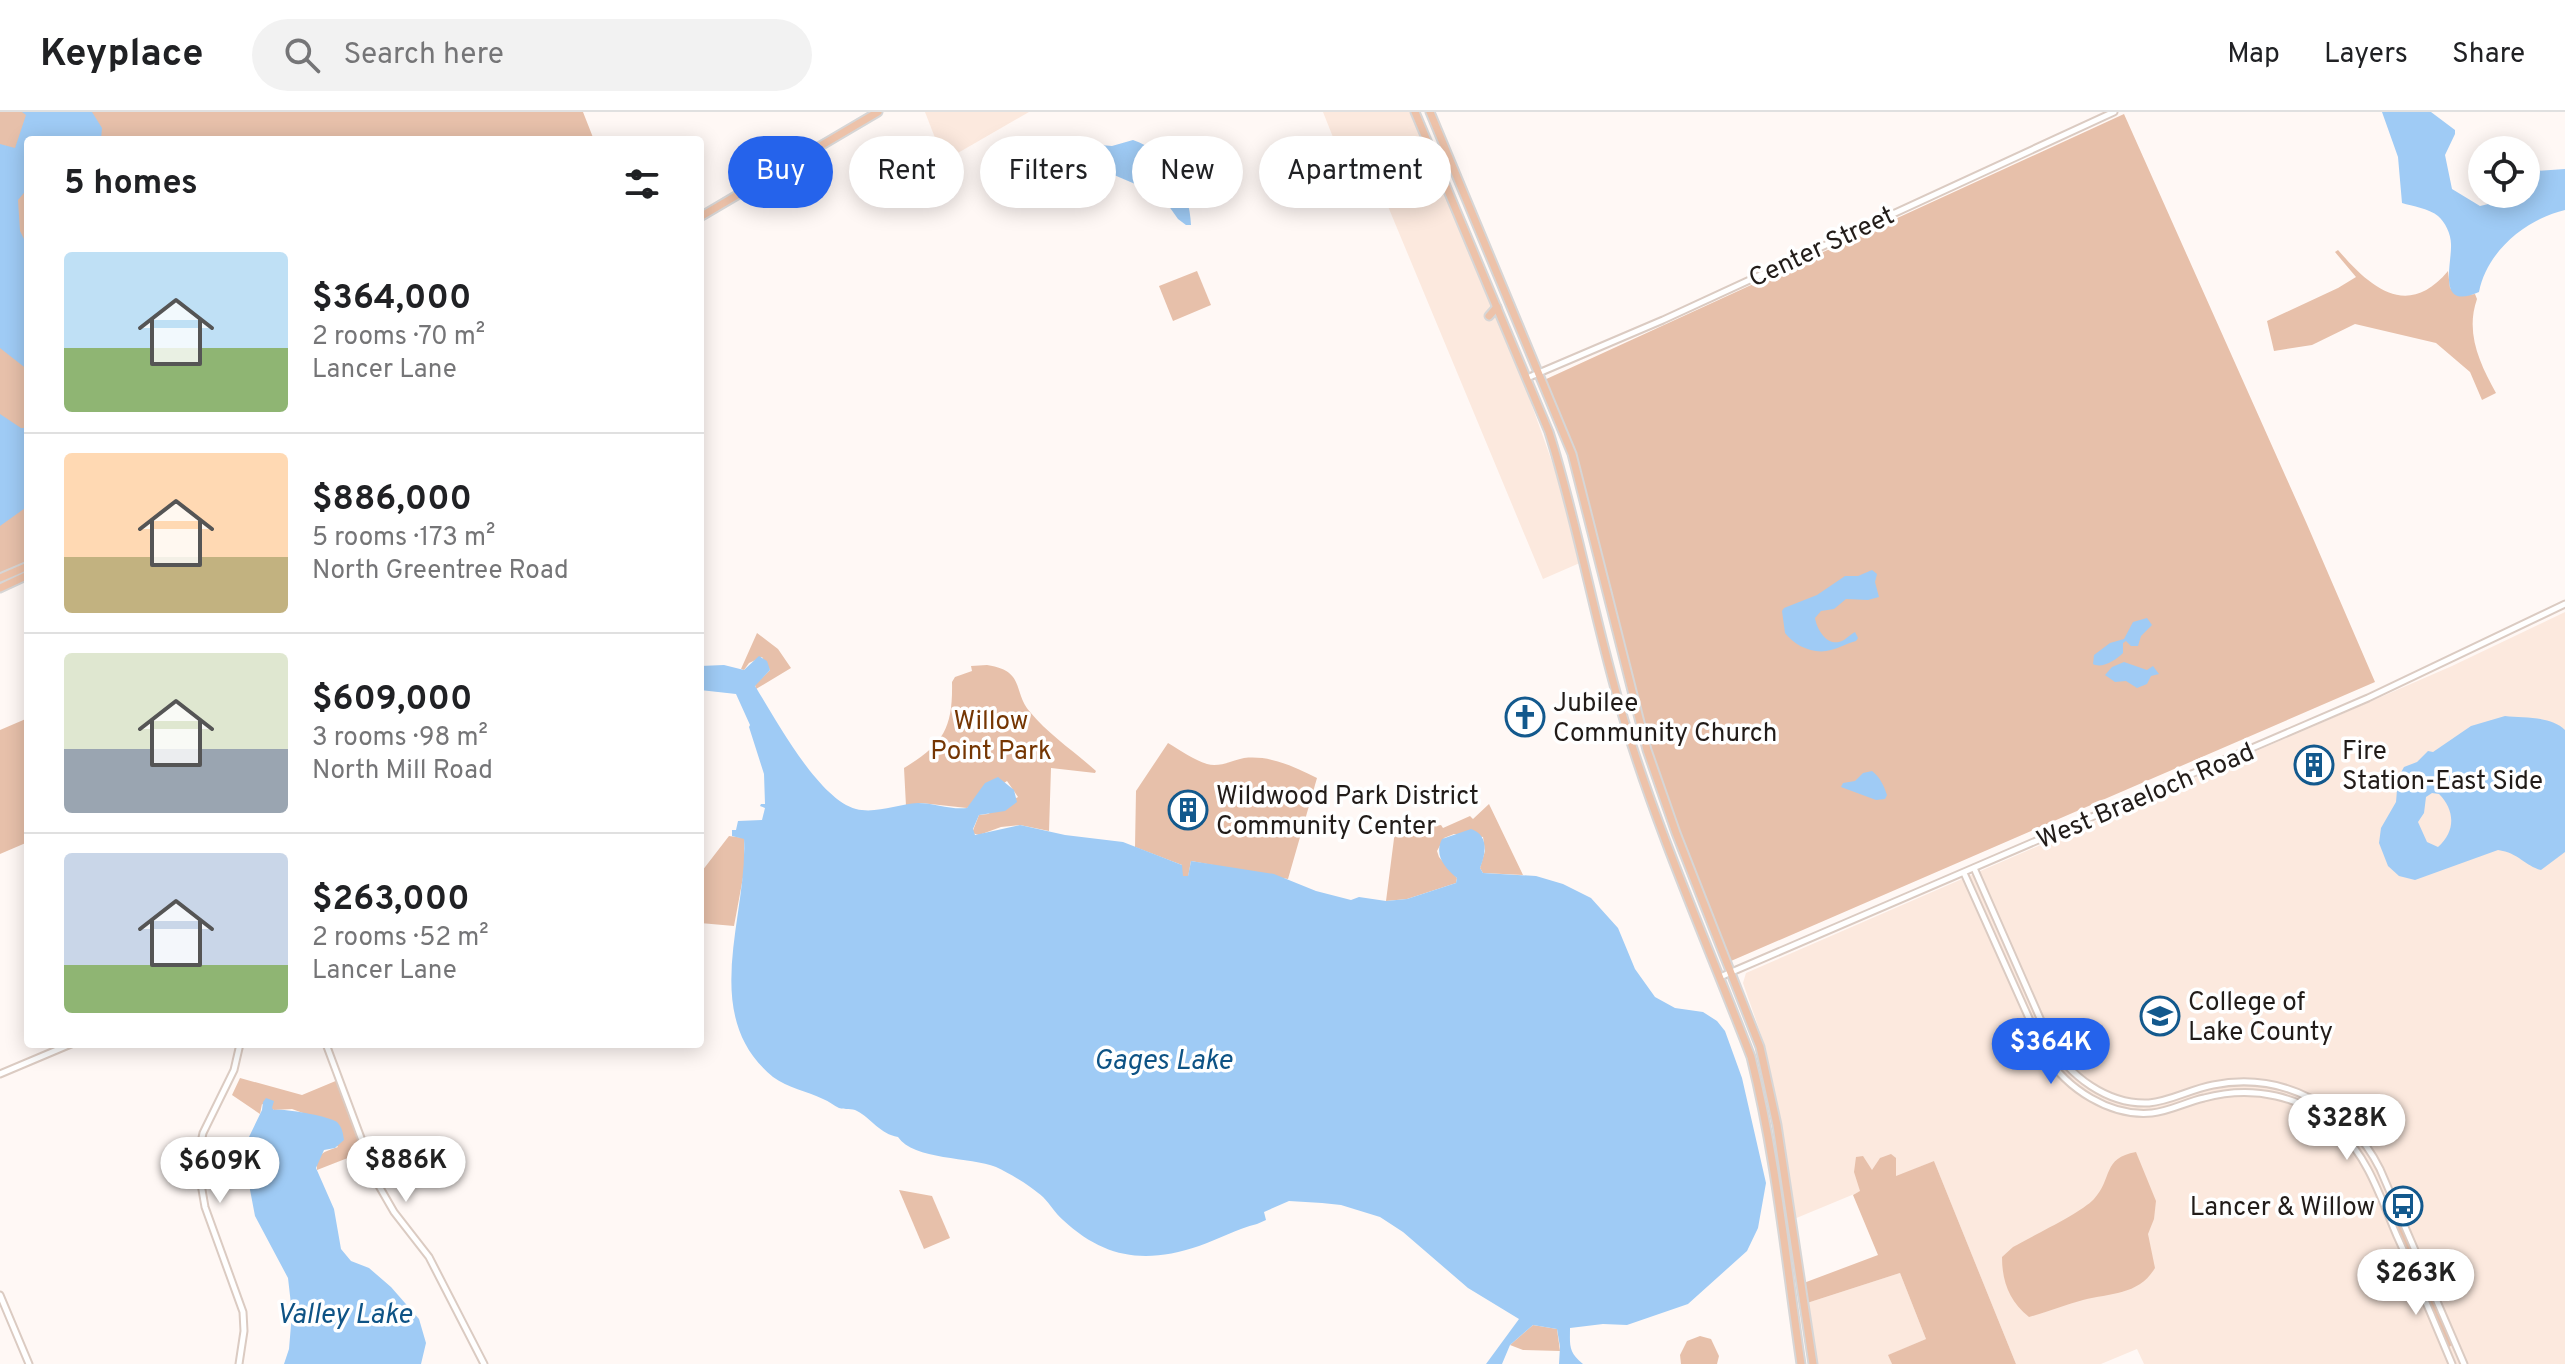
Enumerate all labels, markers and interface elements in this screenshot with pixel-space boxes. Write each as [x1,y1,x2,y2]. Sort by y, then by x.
search box [252,19,812,91]
text: Keyplace [40,31,204,80]
icon: search [280,33,324,77]
text: Search here [344,37,504,74]
text: Map [2227,37,2280,73]
text: Layers [2324,37,2408,73]
text: Share [2452,37,2525,73]
chip: Buy [728,136,833,208]
chip: Rent [849,136,964,208]
chip: Filters [980,136,1116,208]
chip: New [1132,136,1243,208]
chip: Apartment [1259,136,1451,208]
map controls [2468,136,2540,208]
button: locate [2468,136,2540,208]
icon: filters [620,162,664,206]
text: 5 homes [64,163,198,206]
street label: Center Street [1744,200,1900,296]
text: $364,000 [312,278,471,321]
icon: home [128,284,224,380]
text: 2 rooms · 70 m² [312,321,485,354]
text: Lancer Lane [312,354,457,387]
text: $886,000 [312,479,472,522]
icon: home [128,485,224,581]
text: 5 rooms · 173 m² [312,522,495,555]
text: North Greentree Road [312,555,569,588]
text: $609,000 [312,679,472,722]
icon: home [128,685,224,781]
place label: Jubilee Community Church [1553,688,1777,751]
church icon: Jubilee Community Church [1504,696,1546,738]
park label: Willow Point Park [930,706,1052,769]
text: 3 rooms · 98 m² [312,722,488,755]
place label: Fire Station-East Side [2342,736,2543,799]
street label: West Braeloch Road [2032,737,2260,858]
building icon: Fire Station-East Side [2293,744,2335,786]
text: North Mill Road [312,755,493,788]
place label: Wildwood Park District Community Center [1216,781,1479,844]
building icon: Wildwood Park District Community Center [1167,789,1209,831]
text: $263,000 [312,879,470,922]
icon: home [128,885,224,981]
text: 2 rooms · 52 m² [312,922,489,955]
text: Lancer Lane [312,955,457,988]
place label: College of Lake County [2188,987,2333,1050]
school or university icon: College of Lake County [2139,995,2181,1037]
pin: $364K [1995,1018,2107,1086]
text: $364K [2010,1027,2092,1060]
water label: Gages Lake [1094,1044,1233,1080]
pin: $328K [2291,1094,2403,1162]
text: $328K [2306,1103,2388,1136]
pin: $886K [350,1136,462,1204]
pin: $609K [164,1137,276,1205]
text: $886K [365,1145,447,1178]
text: $609K [178,1146,262,1179]
bus stop icon: Lancer & Willow [2382,1185,2424,1227]
place label: Lancer & Willow [2190,1192,2375,1225]
pin: $263K [2360,1249,2472,1317]
text: $263K [2375,1258,2457,1291]
water label: Valley Lake [276,1298,413,1334]

